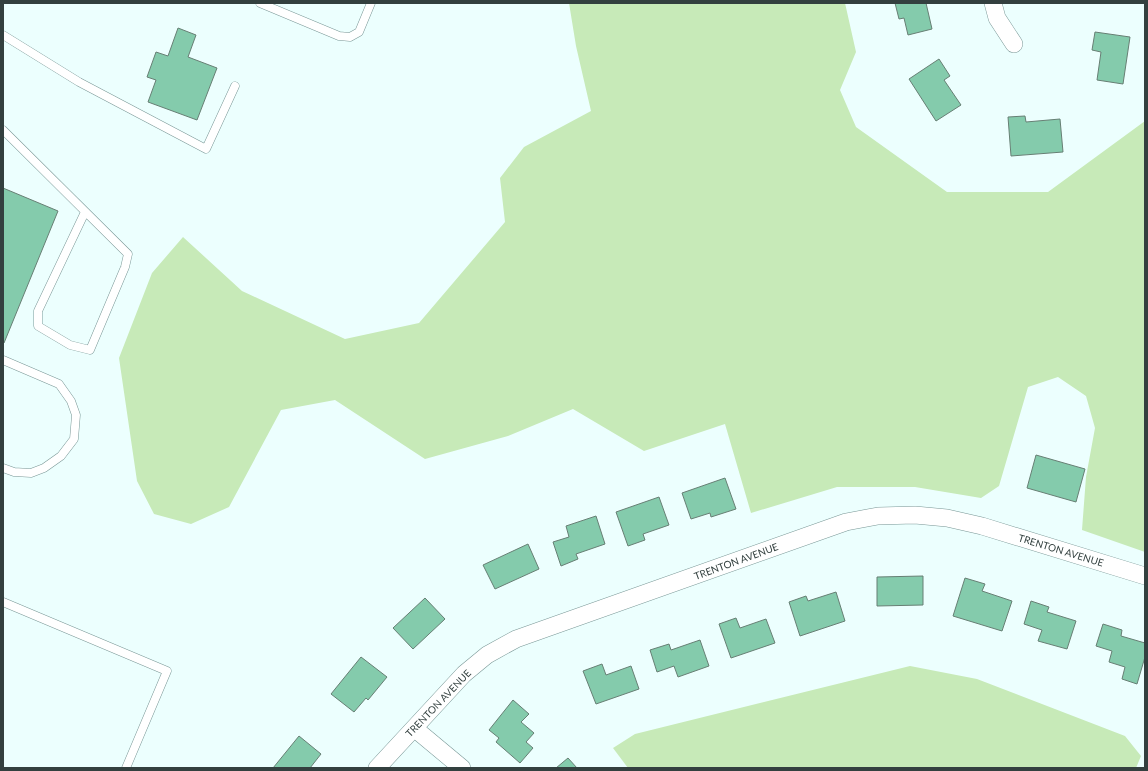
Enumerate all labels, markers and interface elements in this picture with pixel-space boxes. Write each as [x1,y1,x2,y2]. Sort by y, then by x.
street label: TRENTON AVENUE [1017,531,1105,569]
street label: TRENTON AVENUE [692,540,780,582]
street label: TRENTON AVENUE [403,667,473,739]

